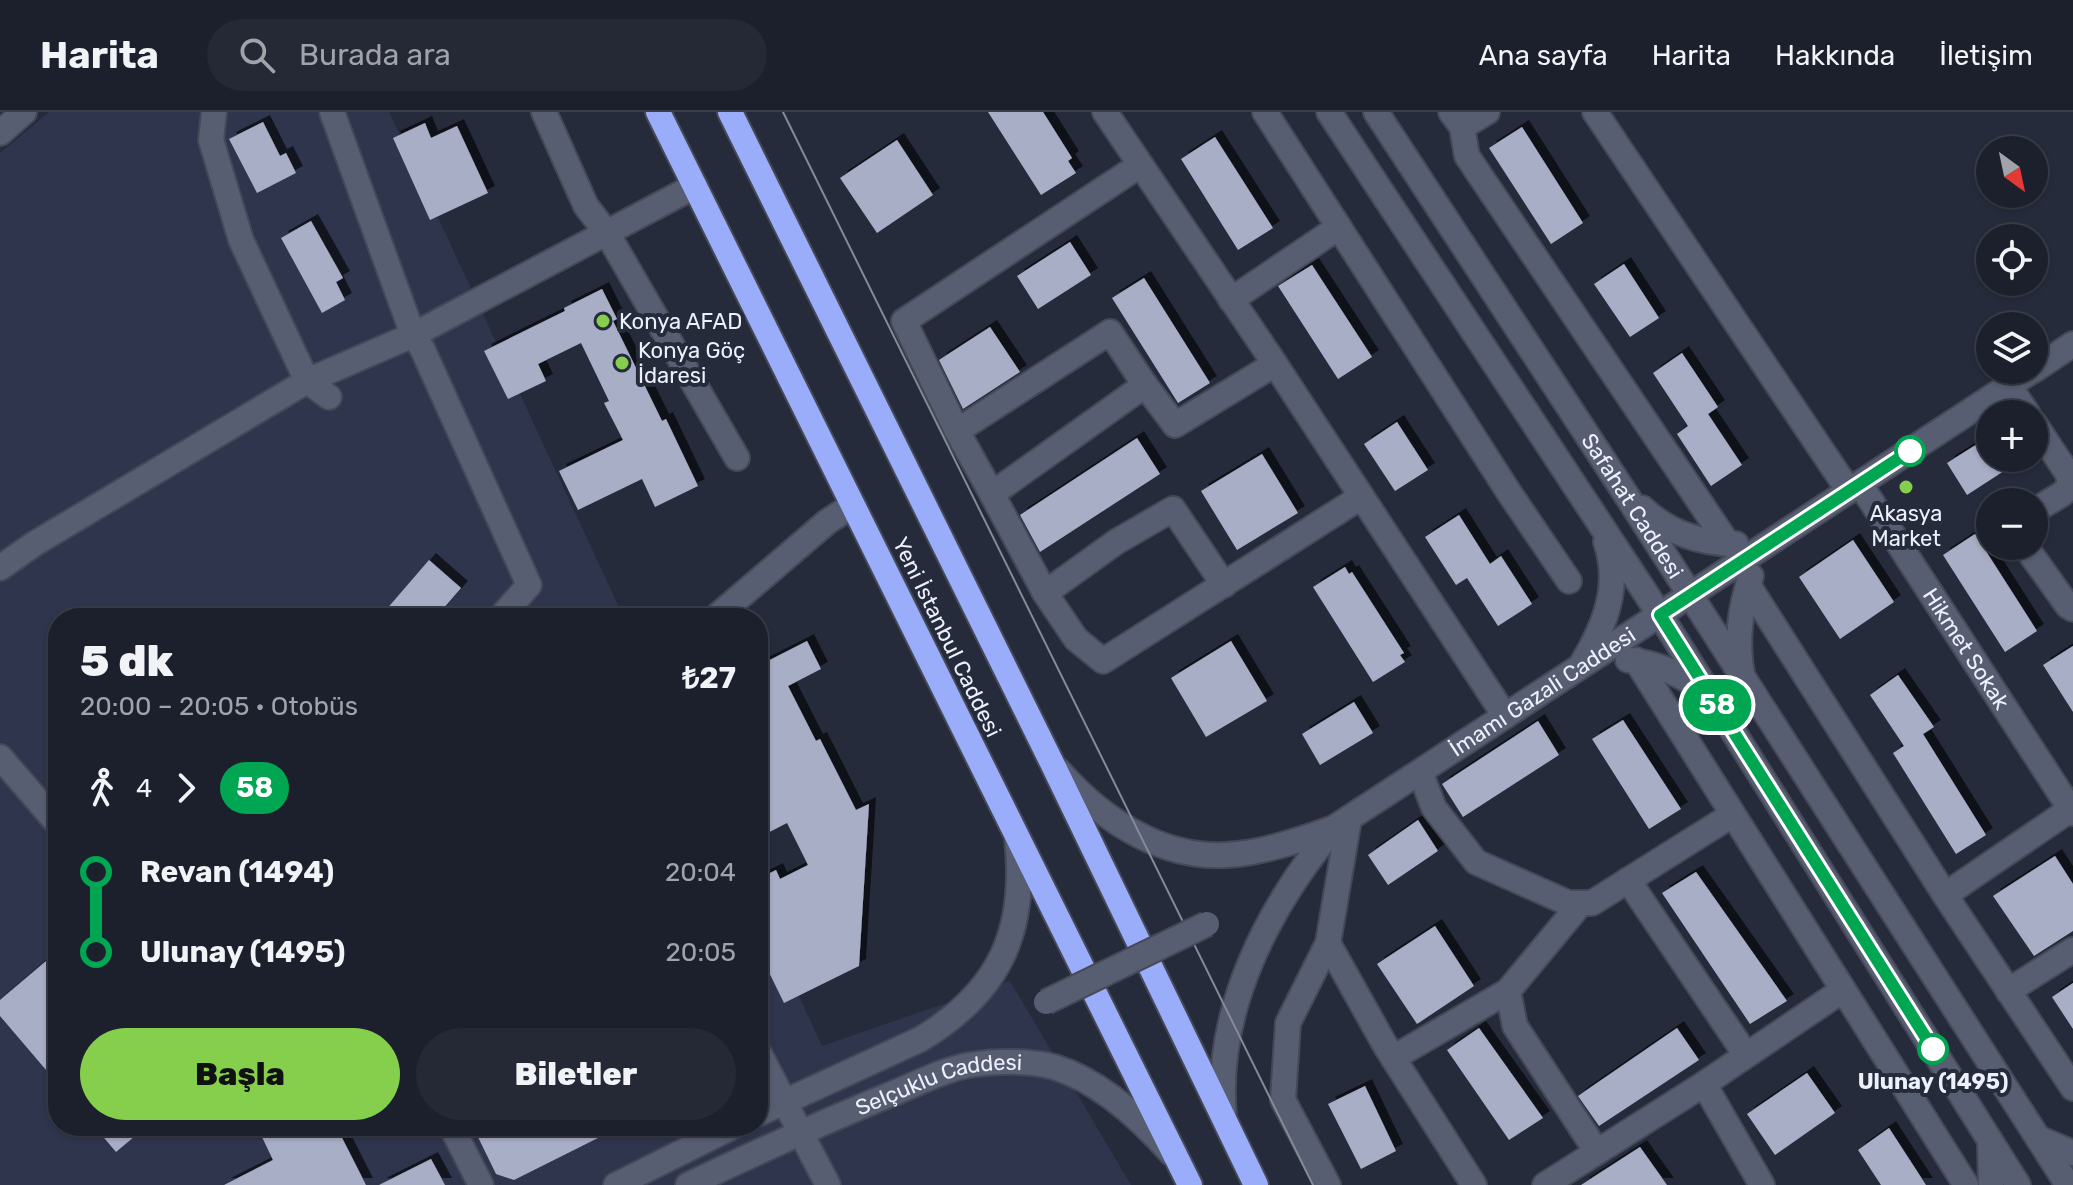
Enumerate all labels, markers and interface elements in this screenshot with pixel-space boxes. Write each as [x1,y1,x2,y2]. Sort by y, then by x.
search box [207,19,767,91]
text: Harita [40,32,159,78]
icon: search [235,33,279,77]
text: Burada ara [299,37,451,73]
text: Ana sayfa [1479,39,1608,72]
text: Harita [1652,39,1731,72]
text: Hakkında [1775,39,1895,72]
text: İletişim [1939,39,2033,72]
north arrow [1976,136,2048,208]
map controls [1976,136,2048,560]
button: locate [1976,224,2048,296]
place label: Konya AFAD [619,308,742,335]
marker: Konya AFAD [594,312,612,330]
button: layers [1976,312,2048,384]
place label: Konya Göç İdaresi [638,337,745,389]
marker: Konya Göç İdaresi [613,354,631,372]
button: + [1976,400,2048,472]
street label: Safahat Caddesi [1576,428,1690,583]
unlabelled marker [1895,436,1925,466]
marker: Akasya Market [1897,478,1915,496]
button: − [1976,488,2048,560]
place label: Akasya Market [1870,500,1942,552]
street label: Yeni İstanbul Caddesi [887,533,1007,741]
street label: Hikmet Sokak [1917,583,2016,715]
street label: İmamı Gazali Caddesi [1444,621,1640,762]
text: 5 dk [80,635,174,687]
text: ₺27 [682,660,736,696]
line badge: 58 [1681,679,1753,731]
text: 58 [1698,688,1736,721]
text: 20:00 – 20:05 · Otobüs [80,691,358,722]
icon: walk [80,766,124,810]
icon: forward [164,766,208,810]
text: 58 [236,771,273,804]
text: 4 [136,773,152,804]
text: Revan (1494) [140,854,334,890]
text: 20:04 [665,857,736,888]
text: Ulunay (1495) [140,934,346,970]
text: 20:05 [666,937,736,968]
button: Başla [80,1028,400,1120]
button: Biletler [416,1028,736,1120]
marker: Ulunay (1495) [1918,1034,1948,1064]
street label: Selçuklu Caddesi [851,1048,1023,1121]
place label: Ulunay (1495) [1858,1068,2008,1095]

